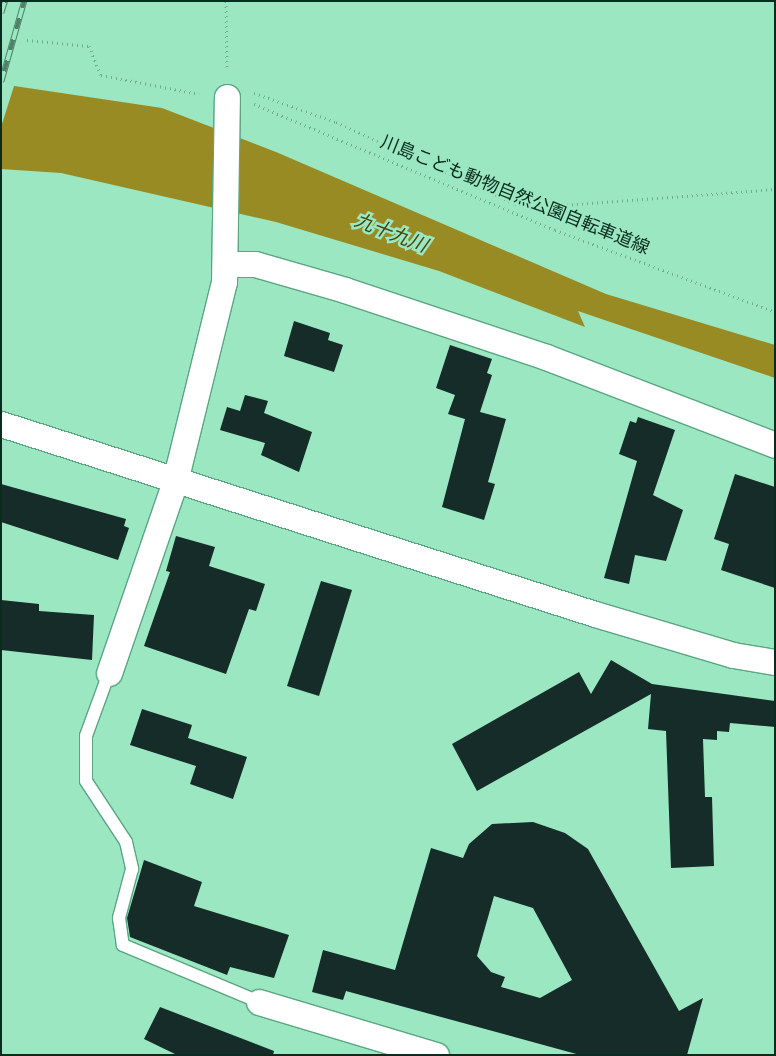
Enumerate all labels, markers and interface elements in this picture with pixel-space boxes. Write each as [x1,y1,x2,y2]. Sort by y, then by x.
street label: 川島こども動物自然公園自転車道線 [377,131,653,259]
water label: 九十九川 [351,209,431,257]

